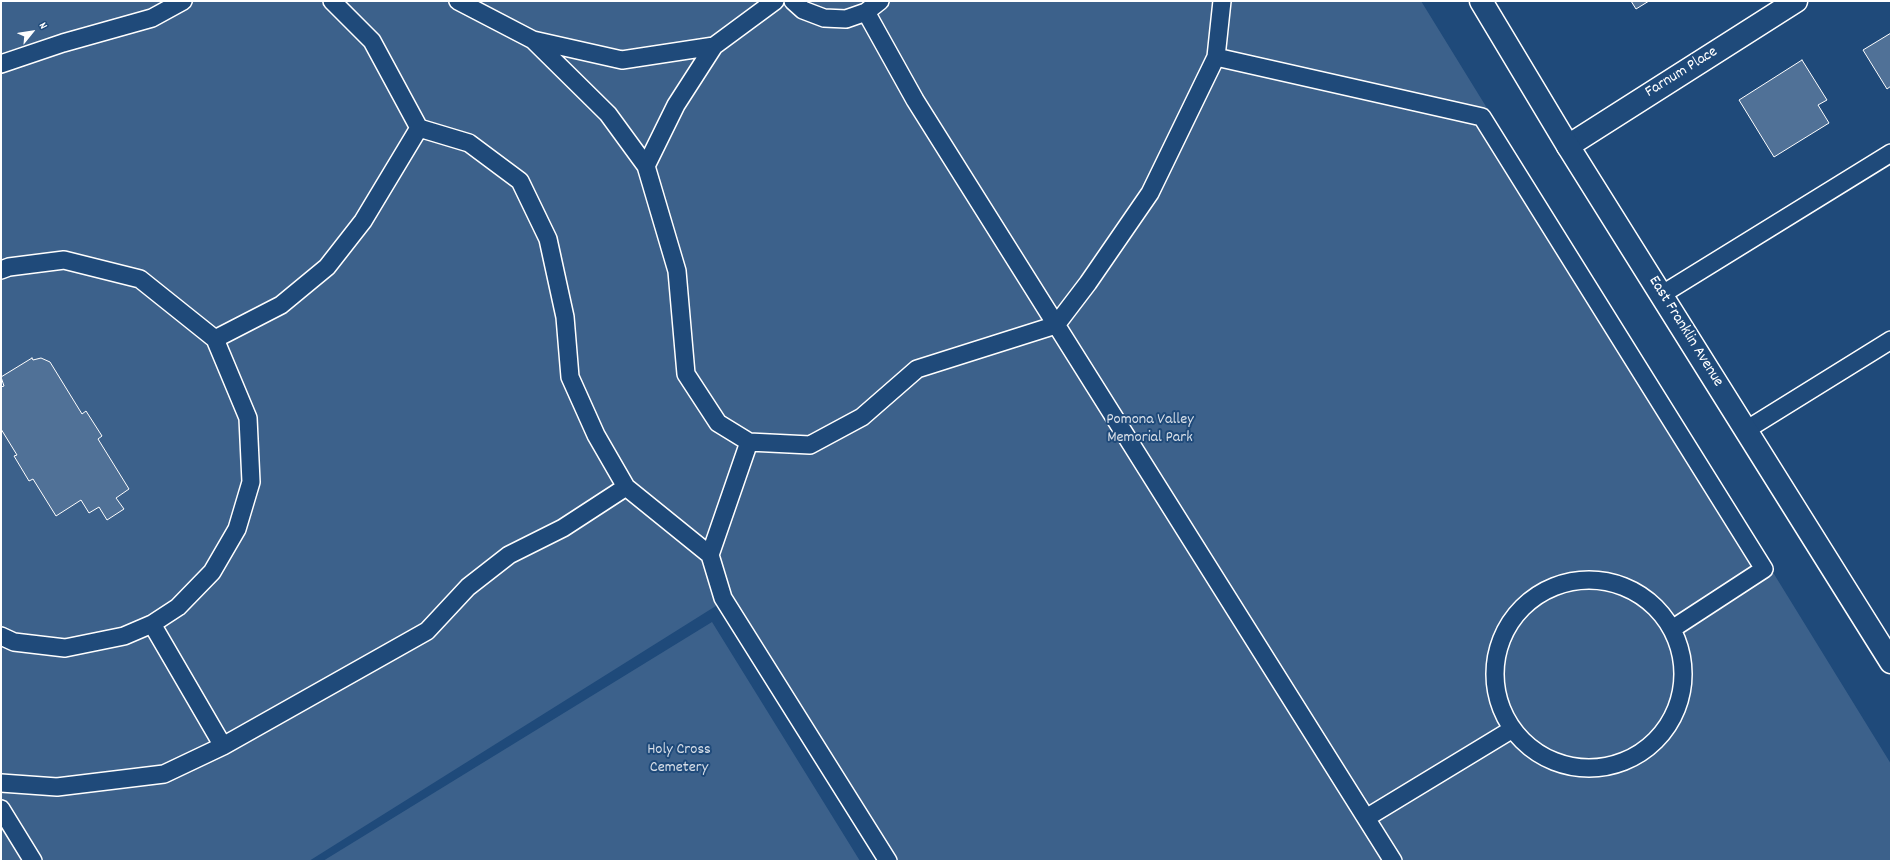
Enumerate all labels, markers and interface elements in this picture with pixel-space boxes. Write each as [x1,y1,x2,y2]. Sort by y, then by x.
north arrow [12,12,52,52]
text: N [34,20,51,32]
street label: Farnum Place [1642,43,1722,103]
street label: East Franklin Avenue [1643,273,1727,391]
park label: Pomona Valley Memorial Park [1106,411,1194,449]
park label: Holy Cross Cemetery [647,741,711,779]

